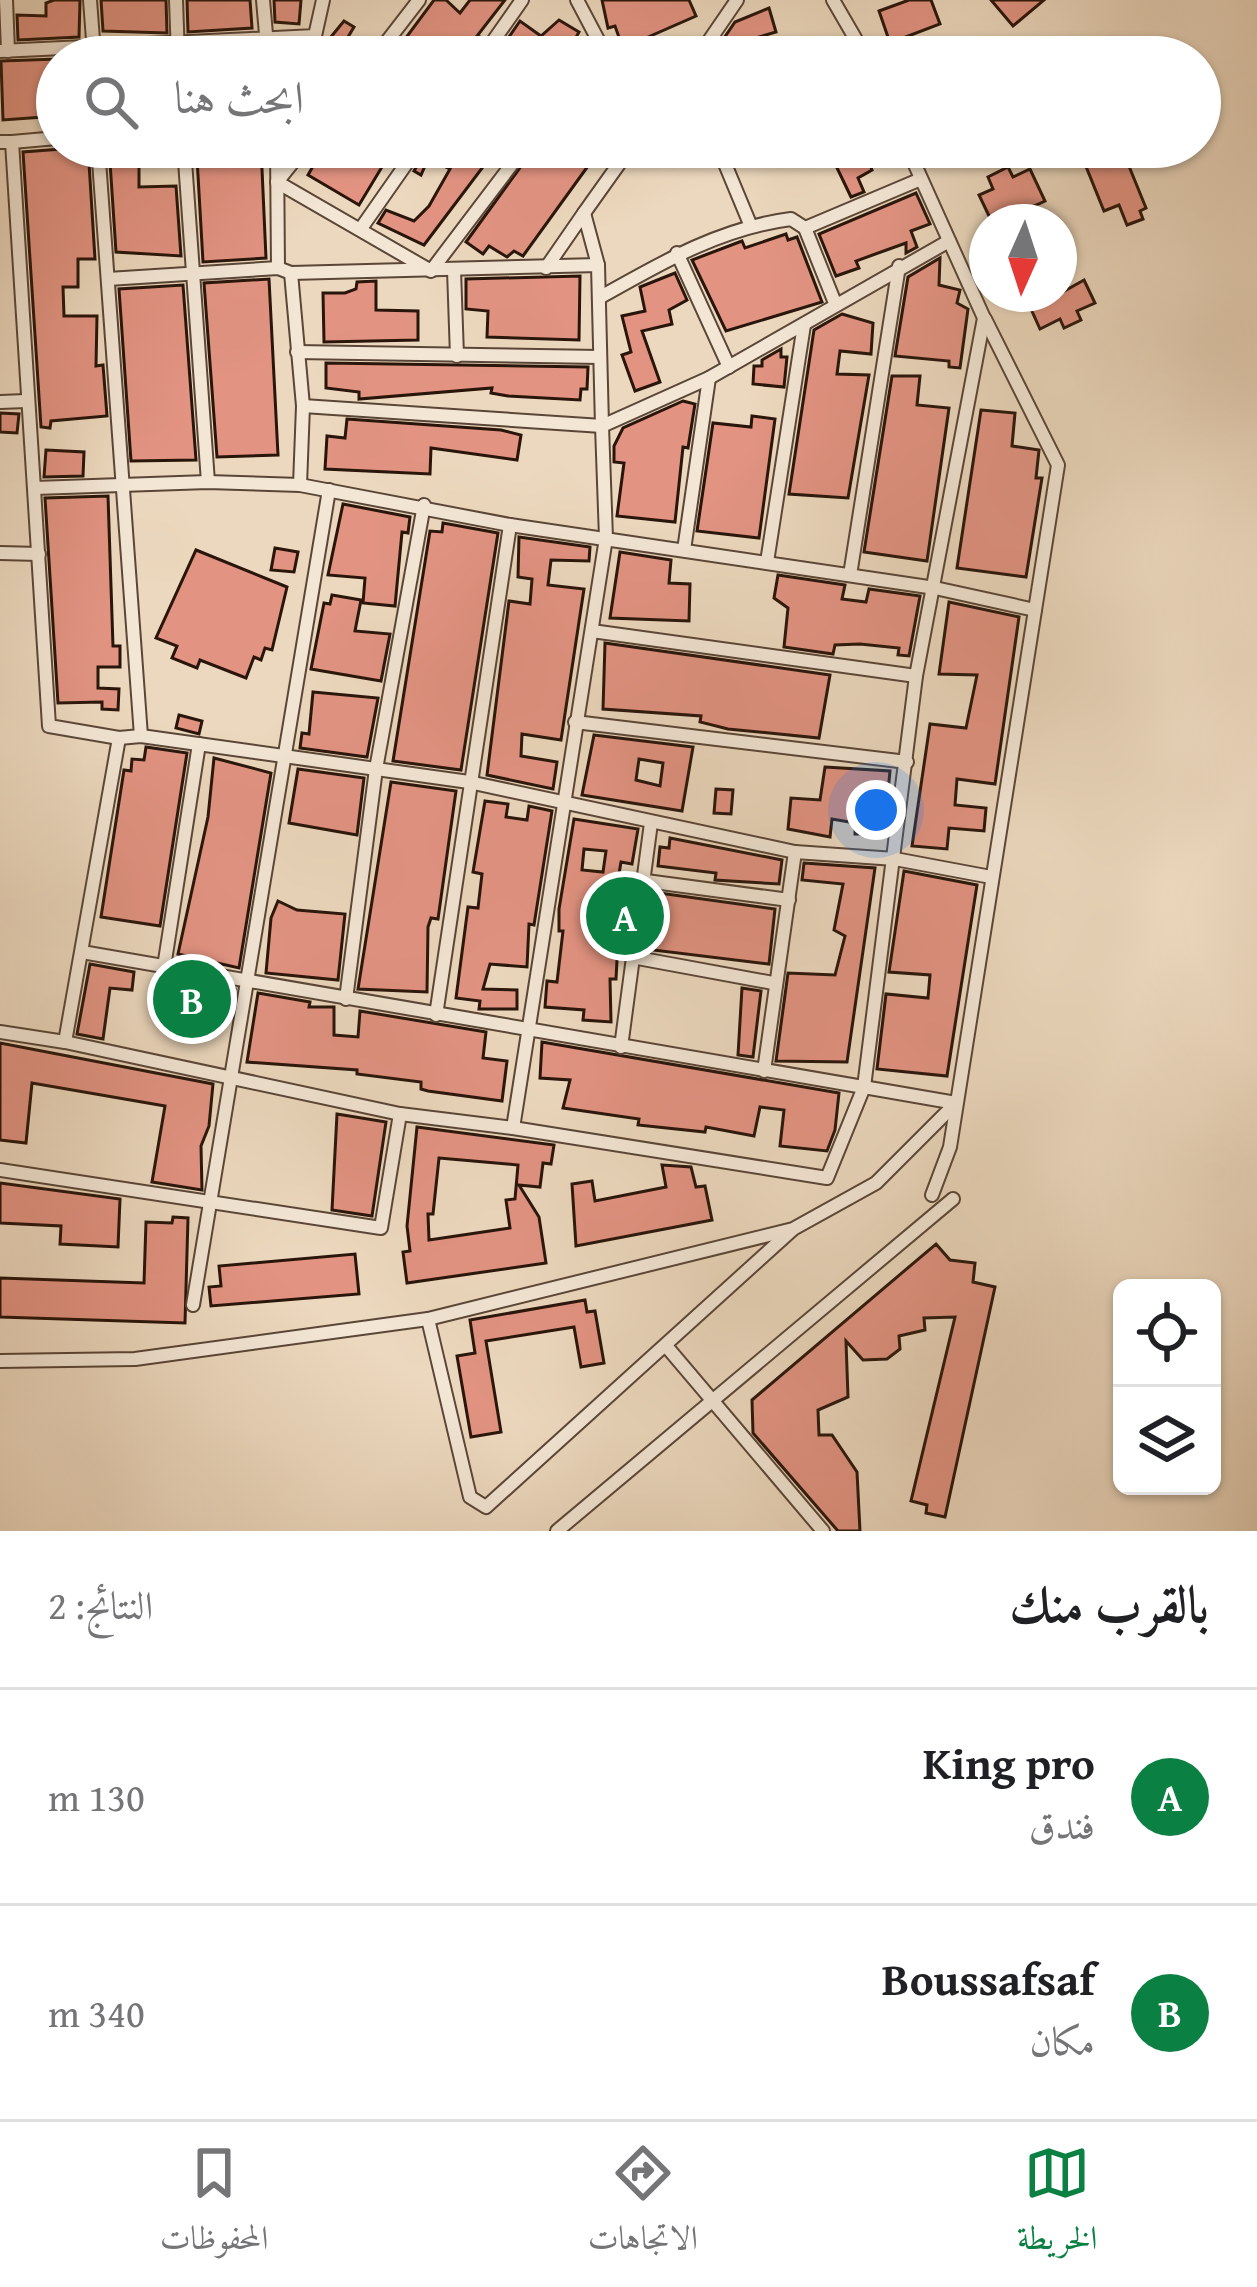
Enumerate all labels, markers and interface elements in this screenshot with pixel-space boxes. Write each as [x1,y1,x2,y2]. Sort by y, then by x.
search box [36,36,1221,168]
text: ابحث هنا [174,64,304,129]
icon: search [78,69,144,135]
north arrow [969,204,1077,312]
your location [846,780,906,840]
pin: A [586,871,664,961]
pin: B [153,954,231,1044]
map controls [1113,1279,1221,1495]
button: locate [1113,1279,1221,1387]
button: layers [1113,1387,1221,1495]
text: بالقرب منك [1009,1566,1209,1641]
text: النتائج: 2 [48,1576,153,1633]
text: King pro [923,1730,1095,1795]
text: 130 m [48,1768,145,1825]
text: A [1158,1768,1182,1825]
text: فندق [1029,1796,1095,1853]
text: Boussafsaf [882,1946,1095,2011]
text: 340 m [48,1984,145,2041]
text: B [1158,1984,1182,2041]
text: مكان [1030,2012,1095,2069]
tab: المحفوظات [160,2140,268,2270]
tab: الاتجاهات [588,2140,698,2270]
tab: الخريطة [1017,2140,1097,2270]

